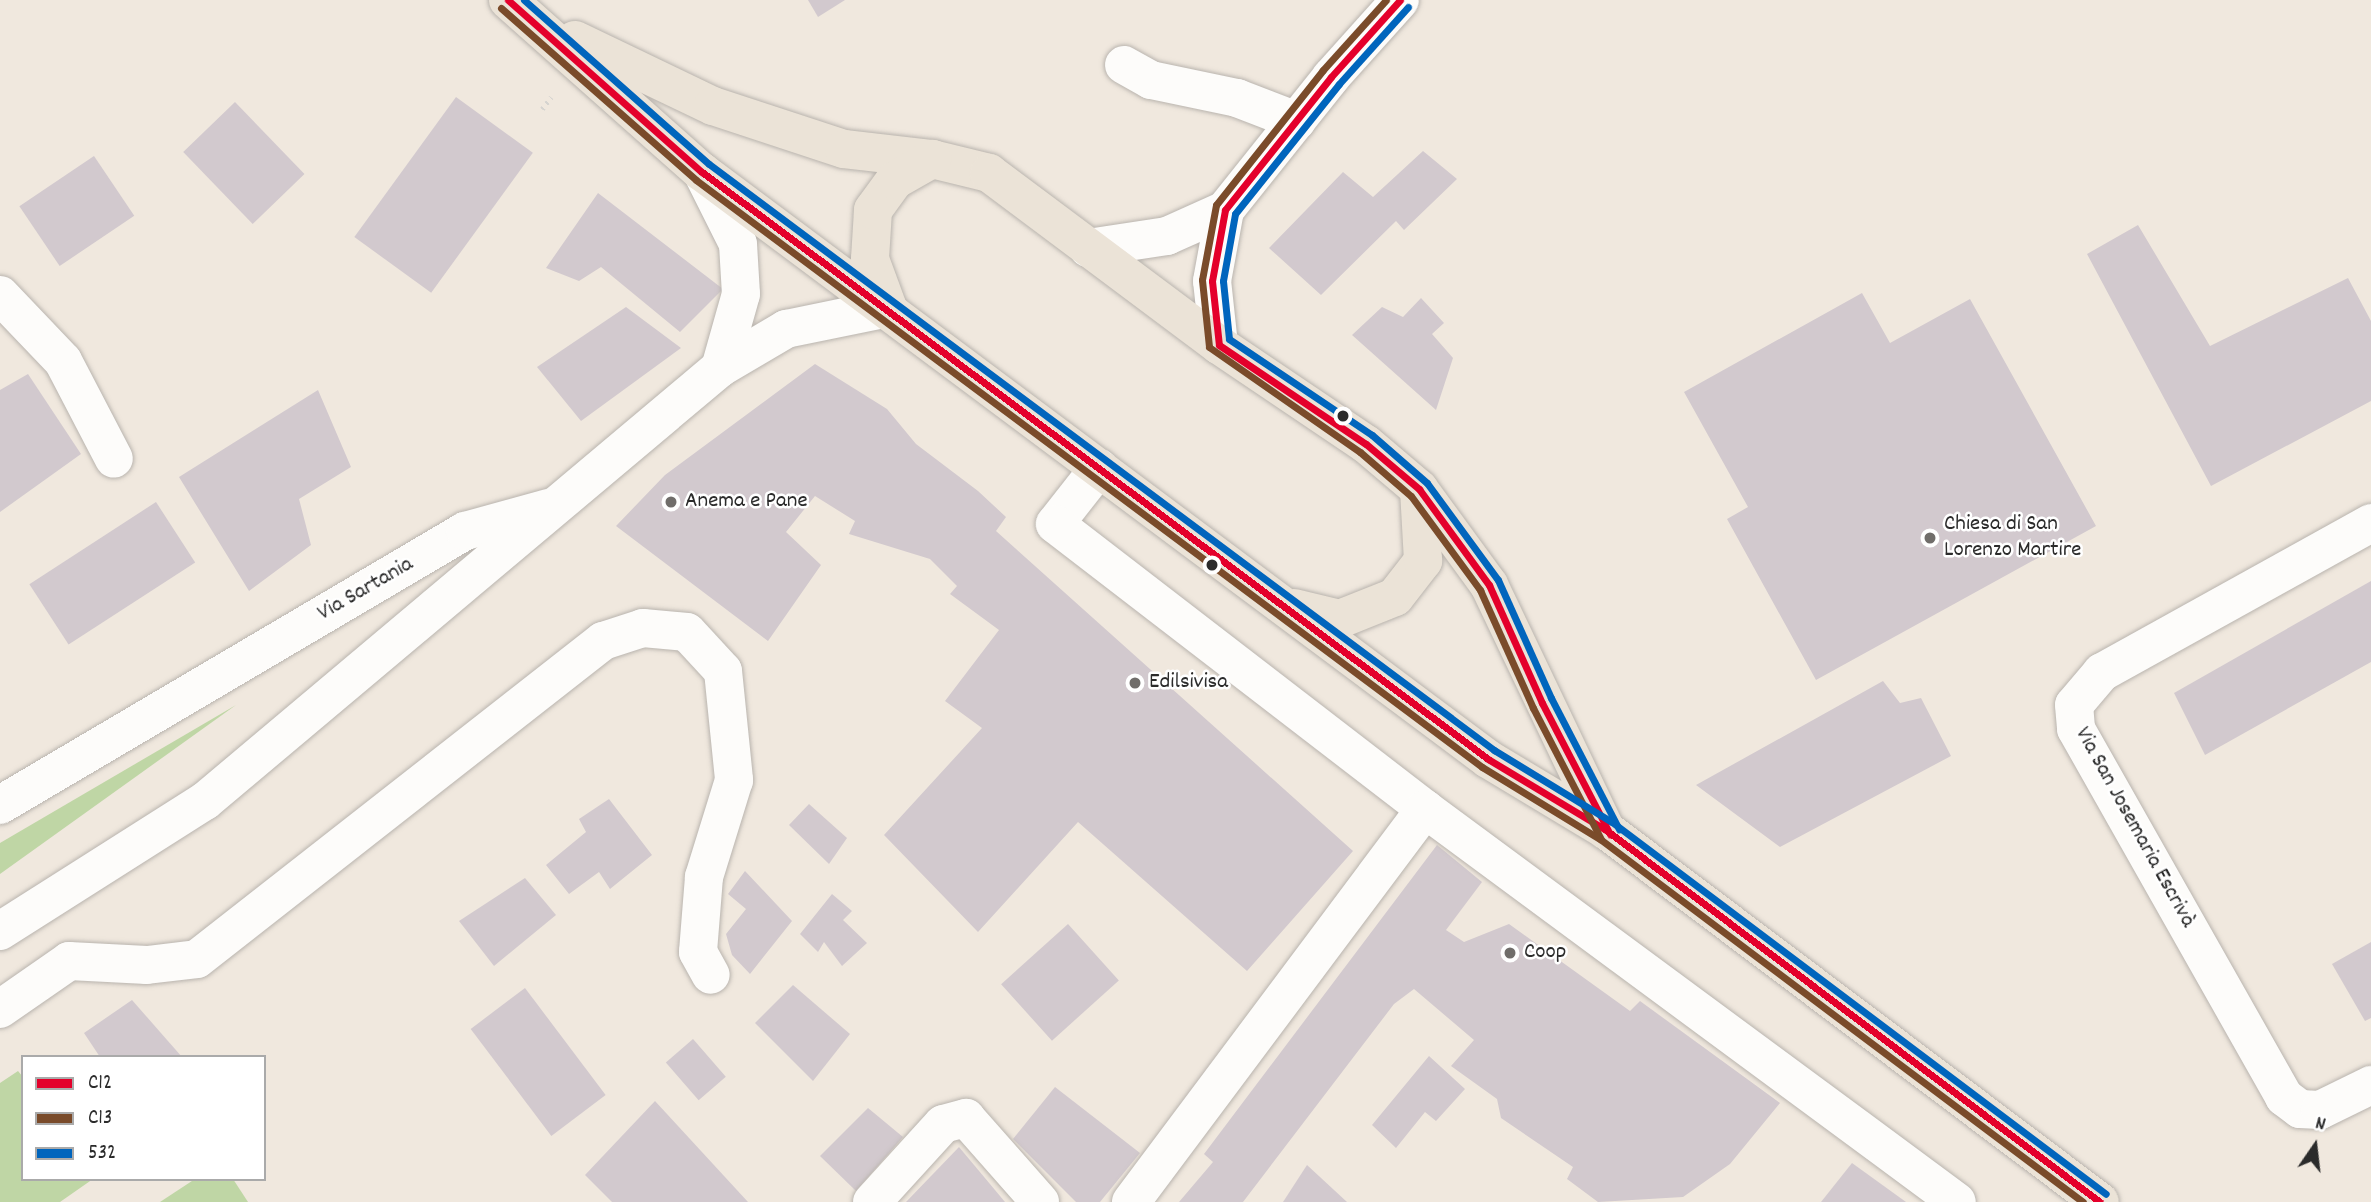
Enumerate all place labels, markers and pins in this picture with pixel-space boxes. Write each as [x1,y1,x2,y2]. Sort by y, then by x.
unlabelled marker [1336,409,1350,423]
place label: Anema e Pane [685,488,808,516]
marker: Anema e Pane [663,494,679,510]
place label: Chiesa di San Lorenzo Martire [1944,511,2081,565]
marker: Chiesa di San Lorenzo Martire [1922,530,1938,546]
unlabelled marker [1205,558,1219,572]
place label: Edilsivisa [1149,669,1228,697]
marker: Edilsivisa [1127,675,1143,691]
place label: Coop [1524,939,1566,967]
marker: Coop [1502,945,1518,961]

